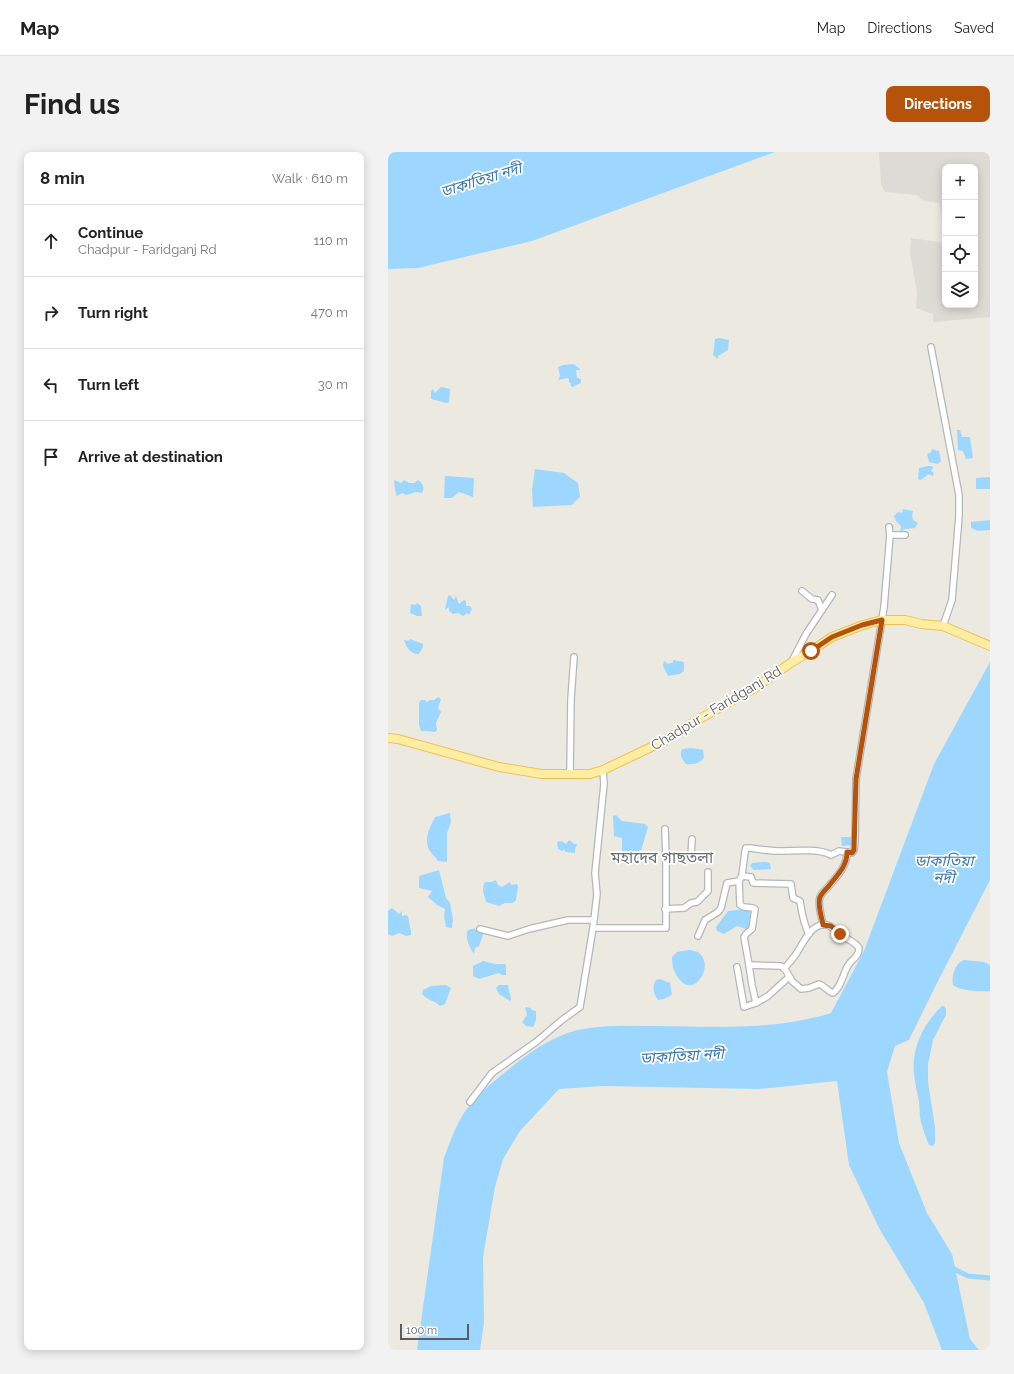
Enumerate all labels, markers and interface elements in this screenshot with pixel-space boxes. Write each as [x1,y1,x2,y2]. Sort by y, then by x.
text: Map [20,17,59,39]
text: Map [817,20,845,36]
text: Directions [867,20,932,36]
text: Saved [954,20,994,36]
button: Directions [886,86,990,122]
text: Find us [24,88,120,121]
water label: ডাকাতিয়া নদী [438,158,527,201]
map controls [942,164,978,308]
button: + [942,164,978,200]
text: 8 min [40,168,85,188]
text: Walk · 610 m [272,171,348,186]
button: − [942,200,978,236]
text: Continue [78,224,143,242]
icon: ahead [40,230,62,252]
text: 110 m [314,233,348,248]
button: locate [942,236,978,272]
text: Chadpur - Faridganj Rd [78,242,216,257]
button: layers [942,272,978,308]
icon: right [40,302,62,324]
text: Turn right [78,304,148,322]
text: 470 m [311,305,348,320]
icon: left [40,374,62,396]
text: Turn left [78,376,139,394]
text: 30 m [318,377,348,392]
icon: arrive [40,446,62,468]
text: Arrive at destination [78,448,223,466]
route start [802,642,820,660]
street label: Chadpur - Faridganj Rd [648,663,784,753]
district label: মহাদেব গাছতলা [610,848,714,867]
water label: ডাকাতিয়া নদী [915,852,976,887]
route end [831,925,849,943]
water label: ডাকাতিয়া নদী [640,1045,727,1067]
scale bar [400,1322,469,1341]
text: 100 m [406,1324,437,1337]

